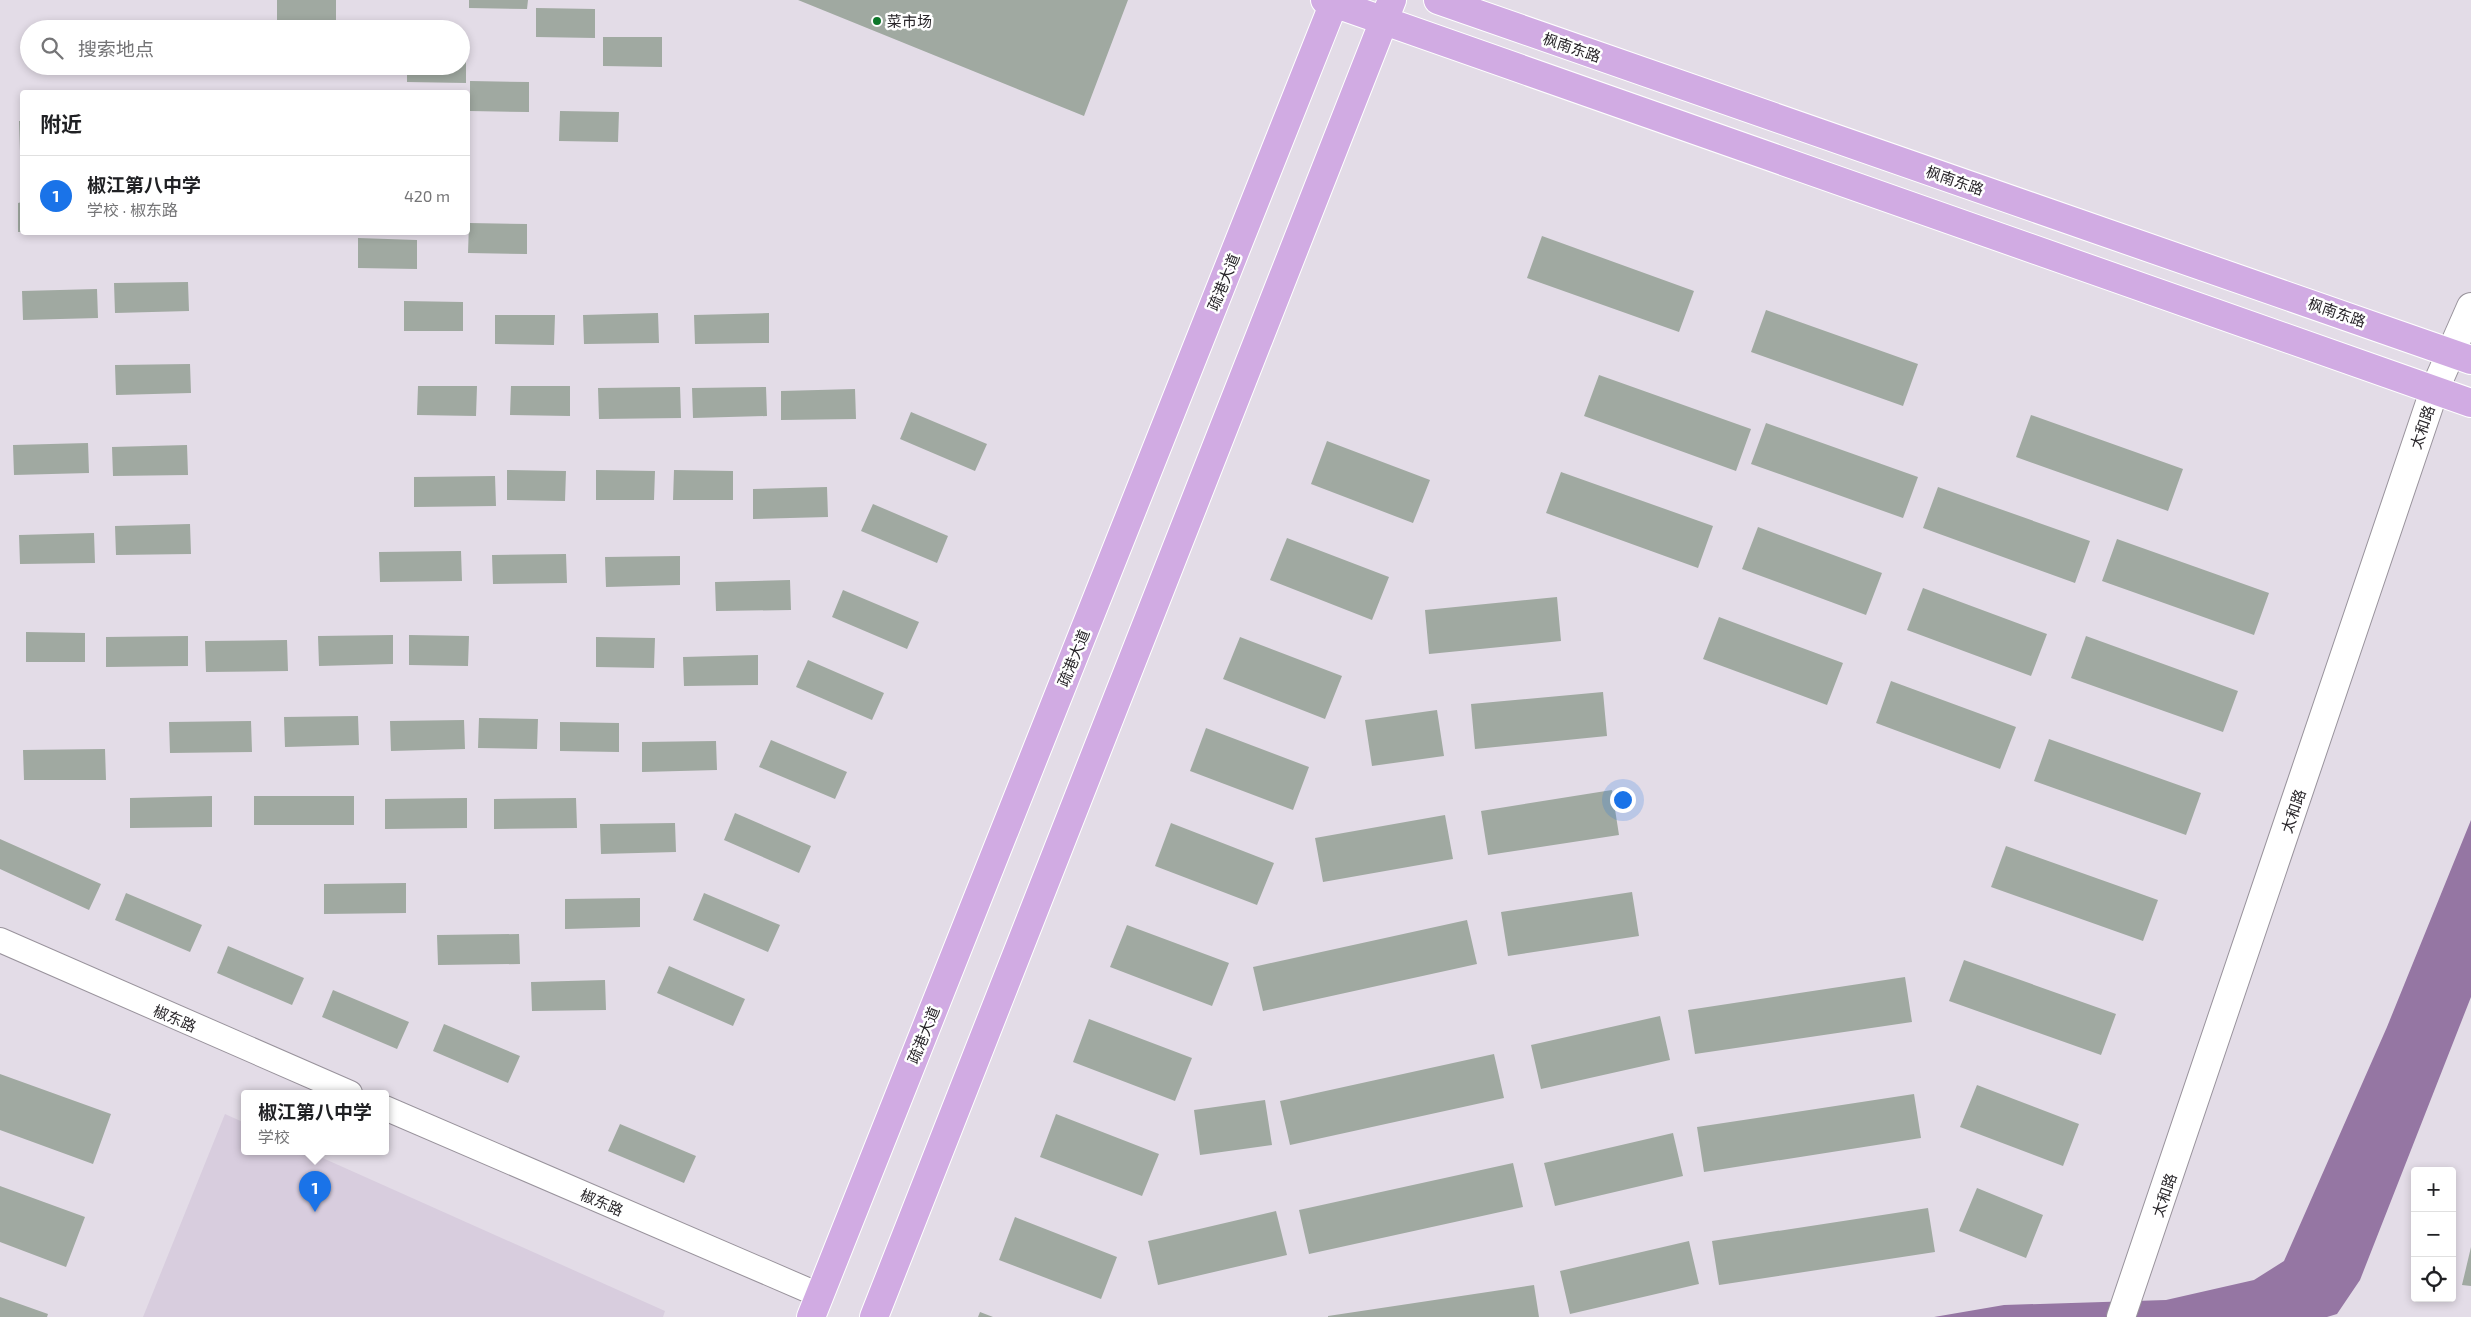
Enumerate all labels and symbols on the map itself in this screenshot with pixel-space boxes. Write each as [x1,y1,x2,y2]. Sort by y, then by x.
place label: 菜市场 [887,12,932,30]
marker: 菜市场 [871,15,883,27]
street label: 枫南东路 [1541,29,1603,65]
street label: 枫南东路 [1924,162,1986,198]
street label: 疏港大道 [1203,251,1243,313]
street label: 枫南东路 [2306,294,2368,330]
street label: 太和路 [2406,403,2438,451]
street label: 疏港大道 [1053,627,1093,689]
your location [1610,787,1636,813]
street label: 太和路 [2277,787,2309,835]
street label: 椒东路 [151,1001,199,1035]
street label: 疏港大道 [903,1004,943,1066]
pin: 1 [299,1171,331,1212]
street label: 太和路 [2148,1171,2180,1219]
street label: 椒东路 [578,1185,626,1219]

